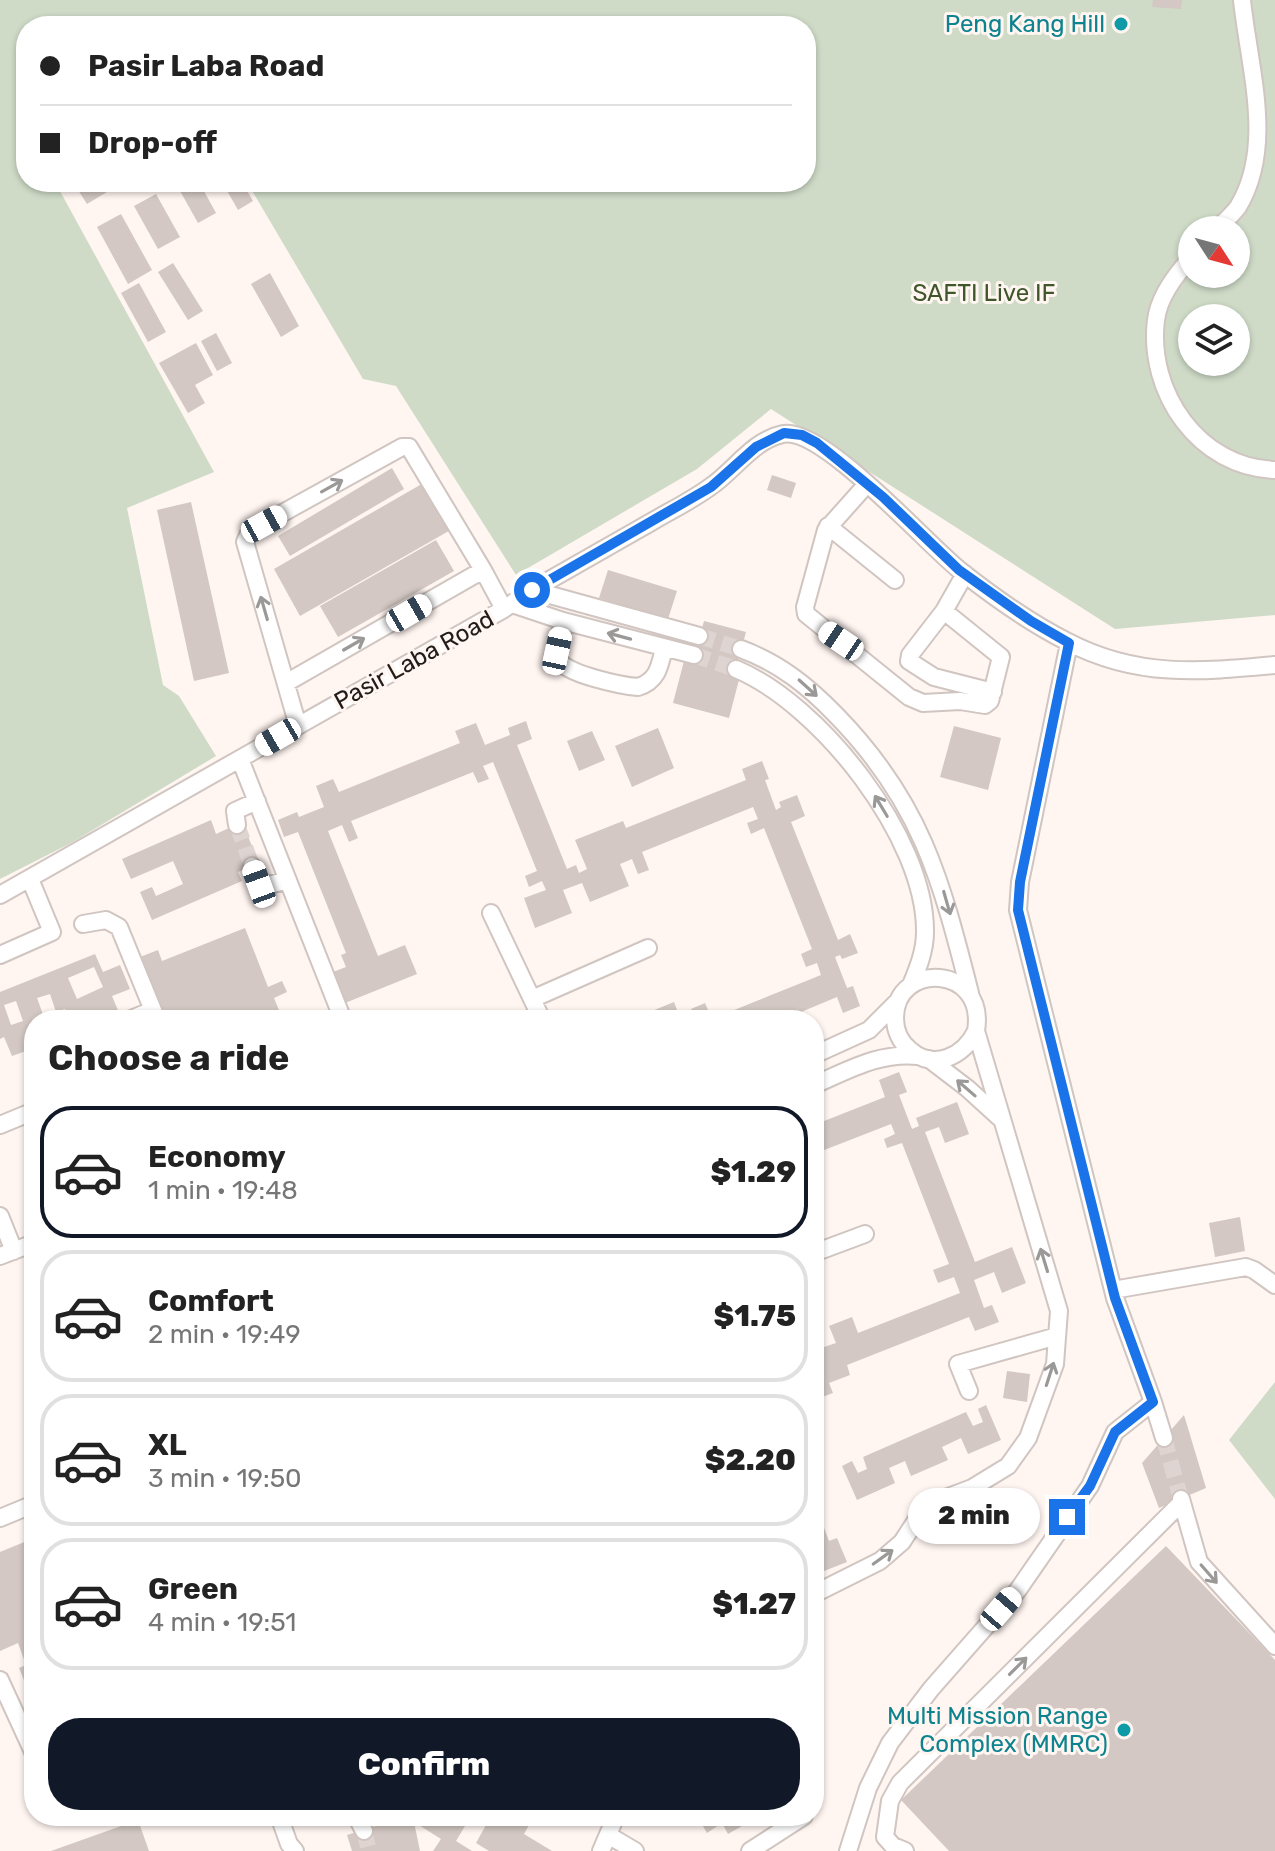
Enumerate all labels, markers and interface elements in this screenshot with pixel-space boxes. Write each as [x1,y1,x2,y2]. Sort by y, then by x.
place label: Peng Kang Hill [945,10,1105,38]
marker: Peng Kang Hill [1112,15,1130,33]
text: Pasir Laba Road [88,48,324,84]
text: Drop-off [88,125,217,161]
north arrow [1178,216,1250,288]
map controls [1178,216,1250,376]
park label: SAFTI Live IF [912,279,1056,307]
button: layers [1178,304,1250,376]
one-way arrow [320,478,343,494]
car [237,502,291,546]
route start [514,572,550,608]
car [382,591,436,635]
one-way arrow [256,596,271,622]
street label: Pasir Laba Road [329,605,499,715]
car [814,618,868,664]
car [540,625,574,677]
one-way arrow [606,627,632,642]
one-way arrow [341,636,365,651]
one-way arrow [797,679,817,697]
car [251,715,305,759]
one-way arrow [873,795,889,818]
car [240,857,278,911]
one-way arrow [940,890,955,916]
text: Choose a ride [48,1036,289,1079]
one-way arrow [956,1079,977,1097]
icon: car [52,1136,124,1208]
text: Economy [148,1139,286,1175]
text: $1.29 [710,1154,796,1190]
text: 1 min · 19:48 [148,1175,298,1206]
one-way arrow [1036,1248,1050,1273]
icon: car [52,1280,124,1352]
text: Comfort [148,1283,274,1319]
text: $1.75 [713,1298,796,1334]
text: 2 min · 19:49 [148,1319,301,1350]
one-way arrow [1044,1362,1059,1387]
icon: car [52,1424,124,1496]
text: XL [148,1427,187,1463]
text: $2.20 [705,1442,796,1478]
text: 3 min · 19:50 [148,1463,302,1494]
callout: 2 min [907,1489,1039,1545]
route end [1049,1499,1085,1535]
text: 2 min [938,1500,1010,1531]
one-way arrow [872,1549,893,1566]
one-way arrow [1200,1563,1218,1583]
icon: car [52,1568,124,1640]
text: Green [148,1571,238,1607]
car [976,1583,1026,1635]
text: $1.27 [712,1586,796,1622]
text: 4 min · 19:51 [148,1607,296,1638]
one-way arrow [1008,1657,1027,1676]
place label: Multi Mission Range Complex (MMRC) [887,1702,1108,1758]
button: Confirm [48,1718,800,1810]
marker: Multi Mission Range Complex (MMRC) [1115,1721,1133,1739]

